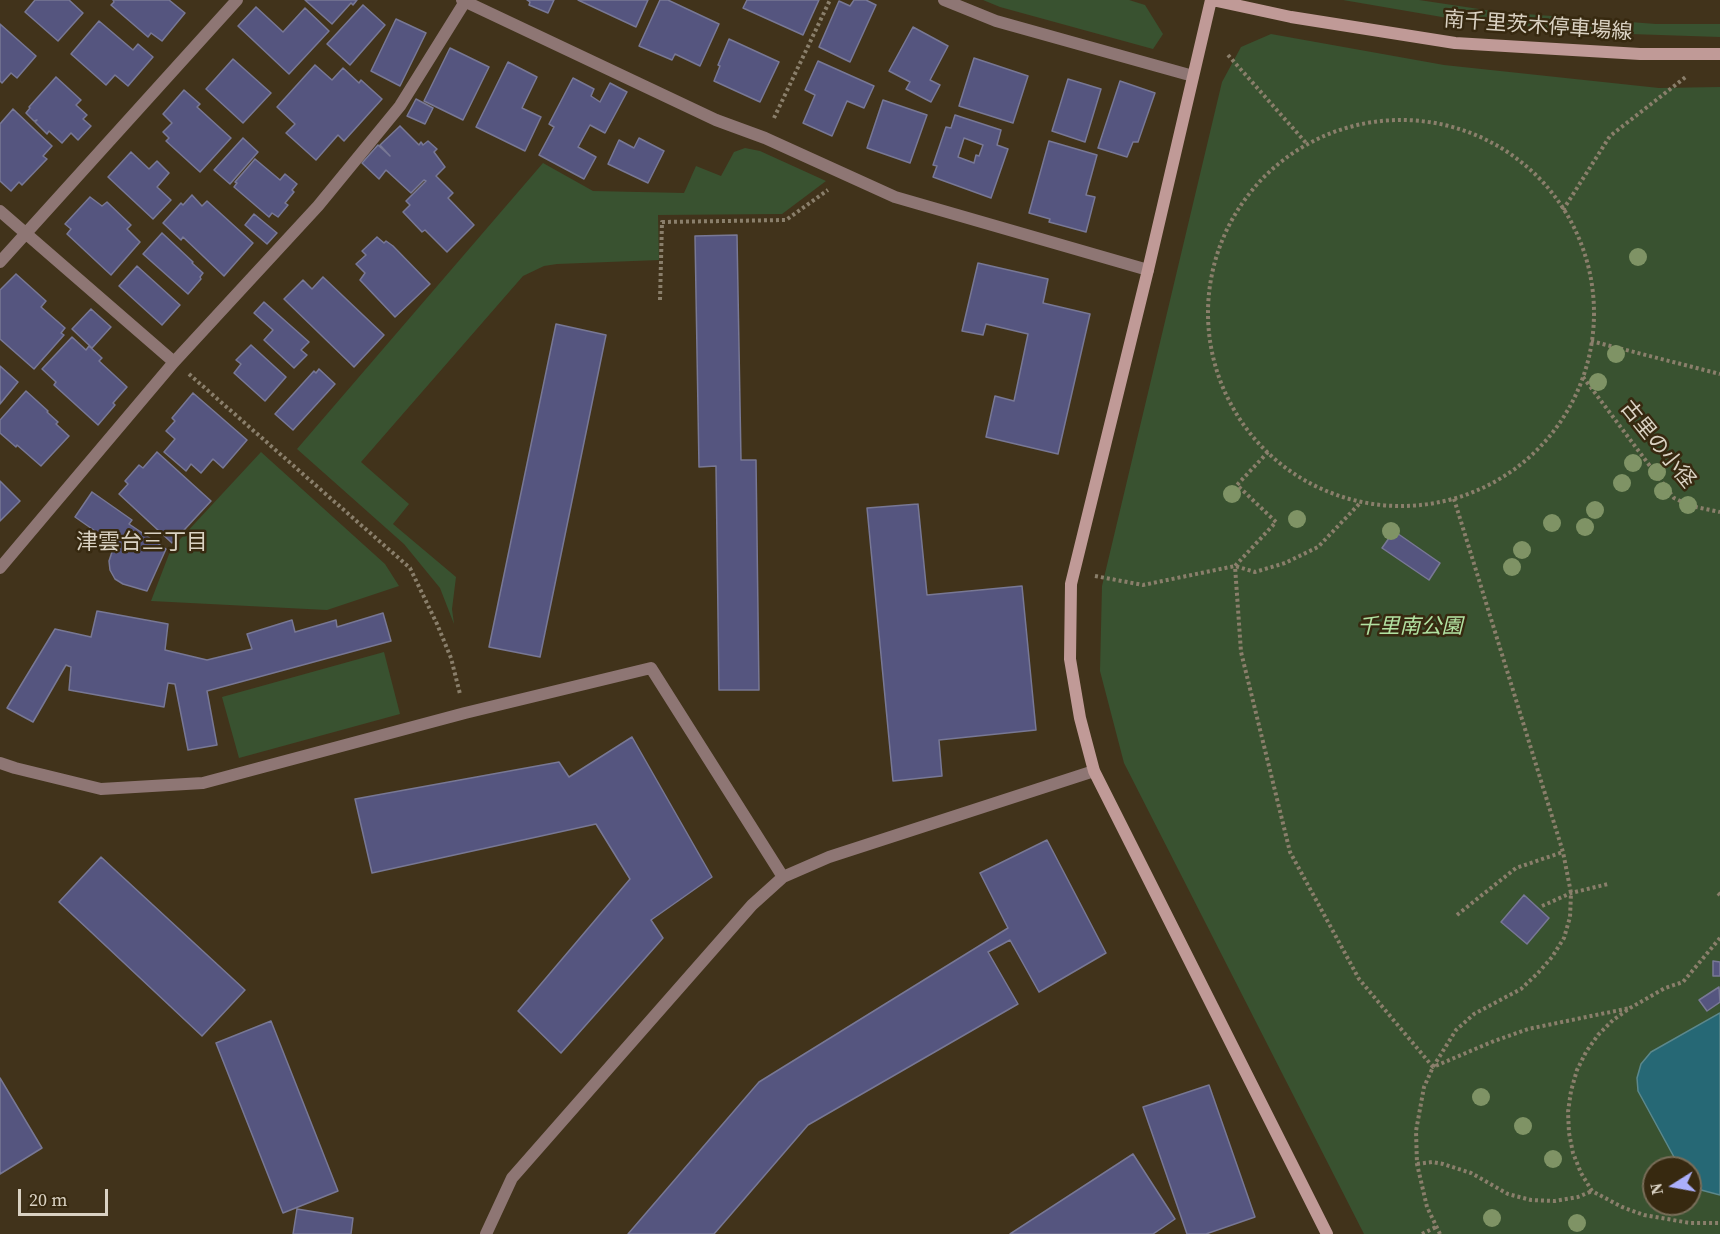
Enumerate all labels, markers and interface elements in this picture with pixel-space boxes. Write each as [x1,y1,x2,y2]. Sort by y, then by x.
street label: 南千里茨木停車場線 [1443,8,1633,46]
street label: 古里の小径 [1614,396,1700,494]
district label: 津雲台三丁目 [76,530,208,556]
park label: 千里南公園 [1358,615,1462,641]
north arrow [1642,1156,1702,1216]
scale bar [21,1177,111,1215]
text: N [1644,1181,1668,1197]
text: 20 m [29,1187,67,1212]

